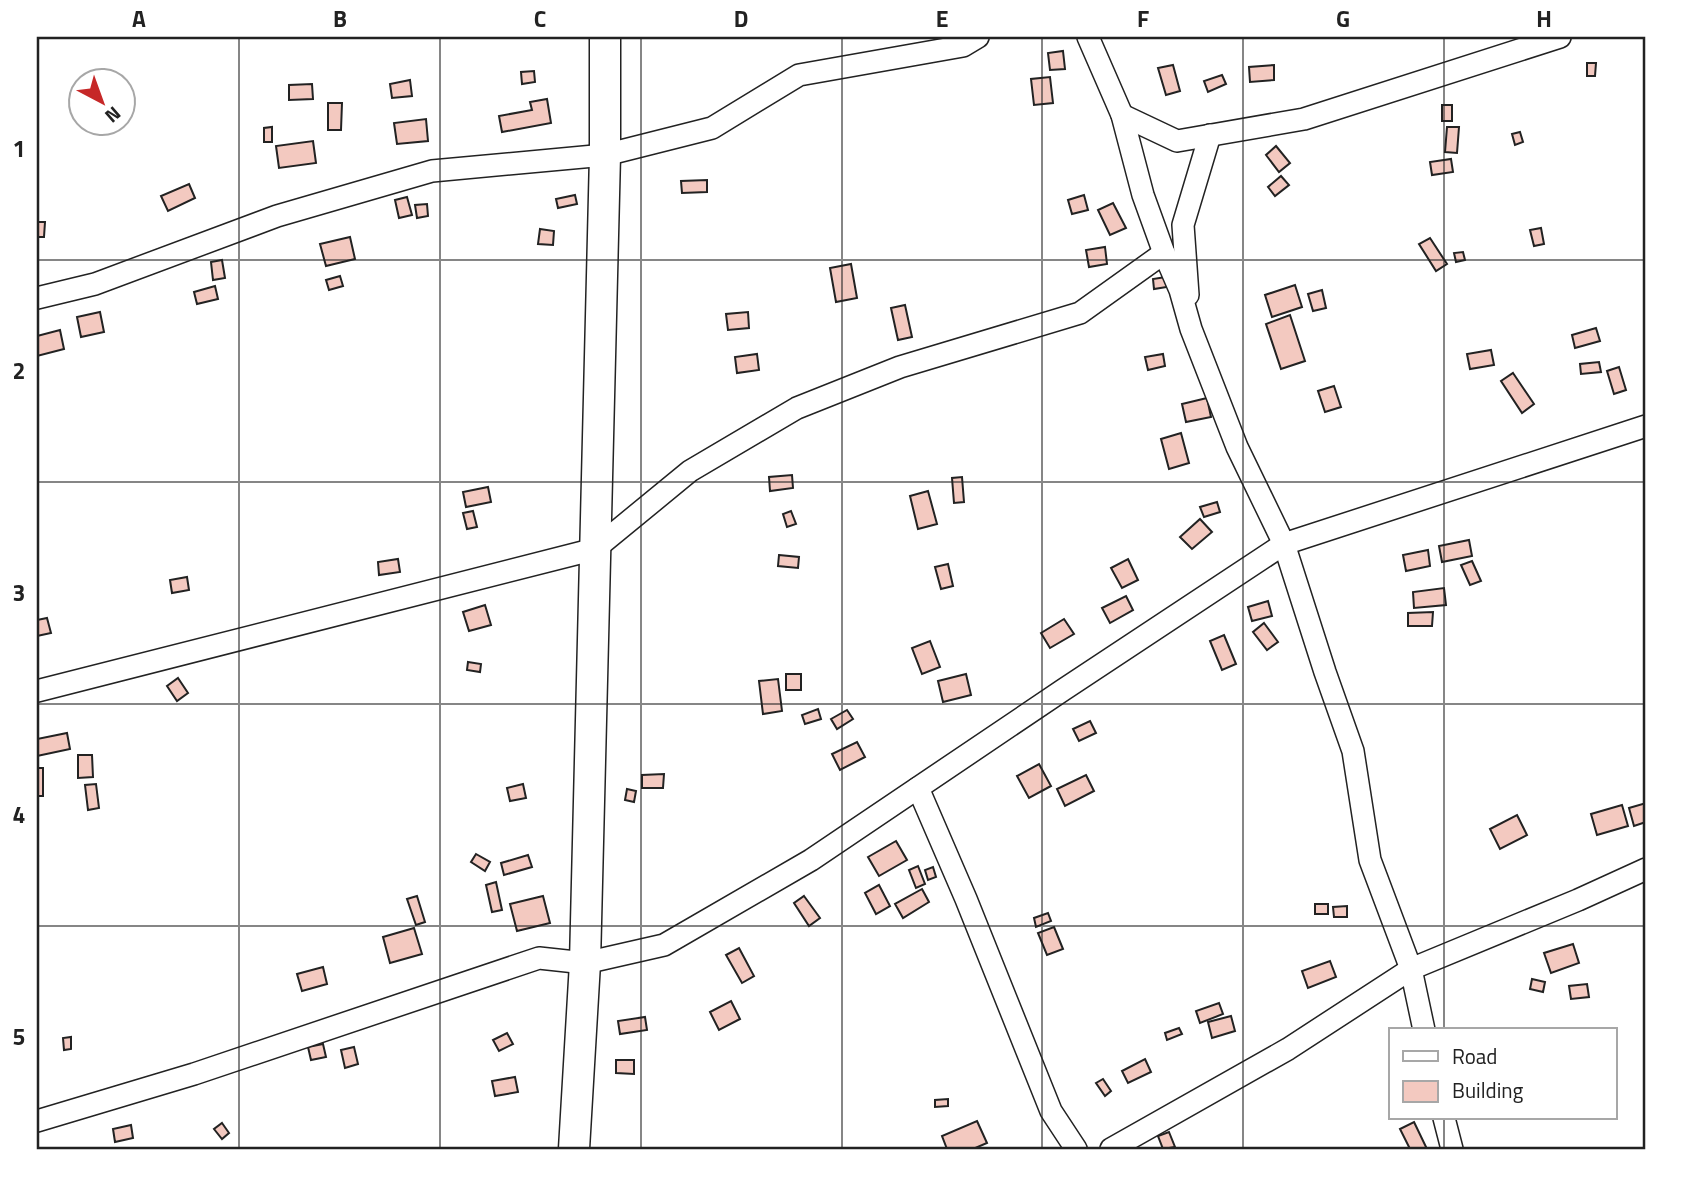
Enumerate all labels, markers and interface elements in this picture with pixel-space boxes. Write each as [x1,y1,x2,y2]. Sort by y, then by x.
text: A [132,1,146,36]
text: B [333,1,347,36]
text: C [534,1,546,36]
text: D [734,1,748,36]
text: E [936,1,948,36]
text: F [1137,1,1149,36]
text: G [1336,1,1350,36]
text: H [1536,1,1552,36]
north arrow [66,66,136,136]
text: N [99,100,128,130]
text: 1 [13,131,25,166]
text: 2 [13,353,25,388]
text: 3 [13,575,25,610]
text: 4 [13,797,25,832]
text: 5 [13,1019,25,1054]
legend [1389,1028,1616,1120]
text: Road [1452,1040,1497,1072]
text: Building [1452,1074,1524,1106]

